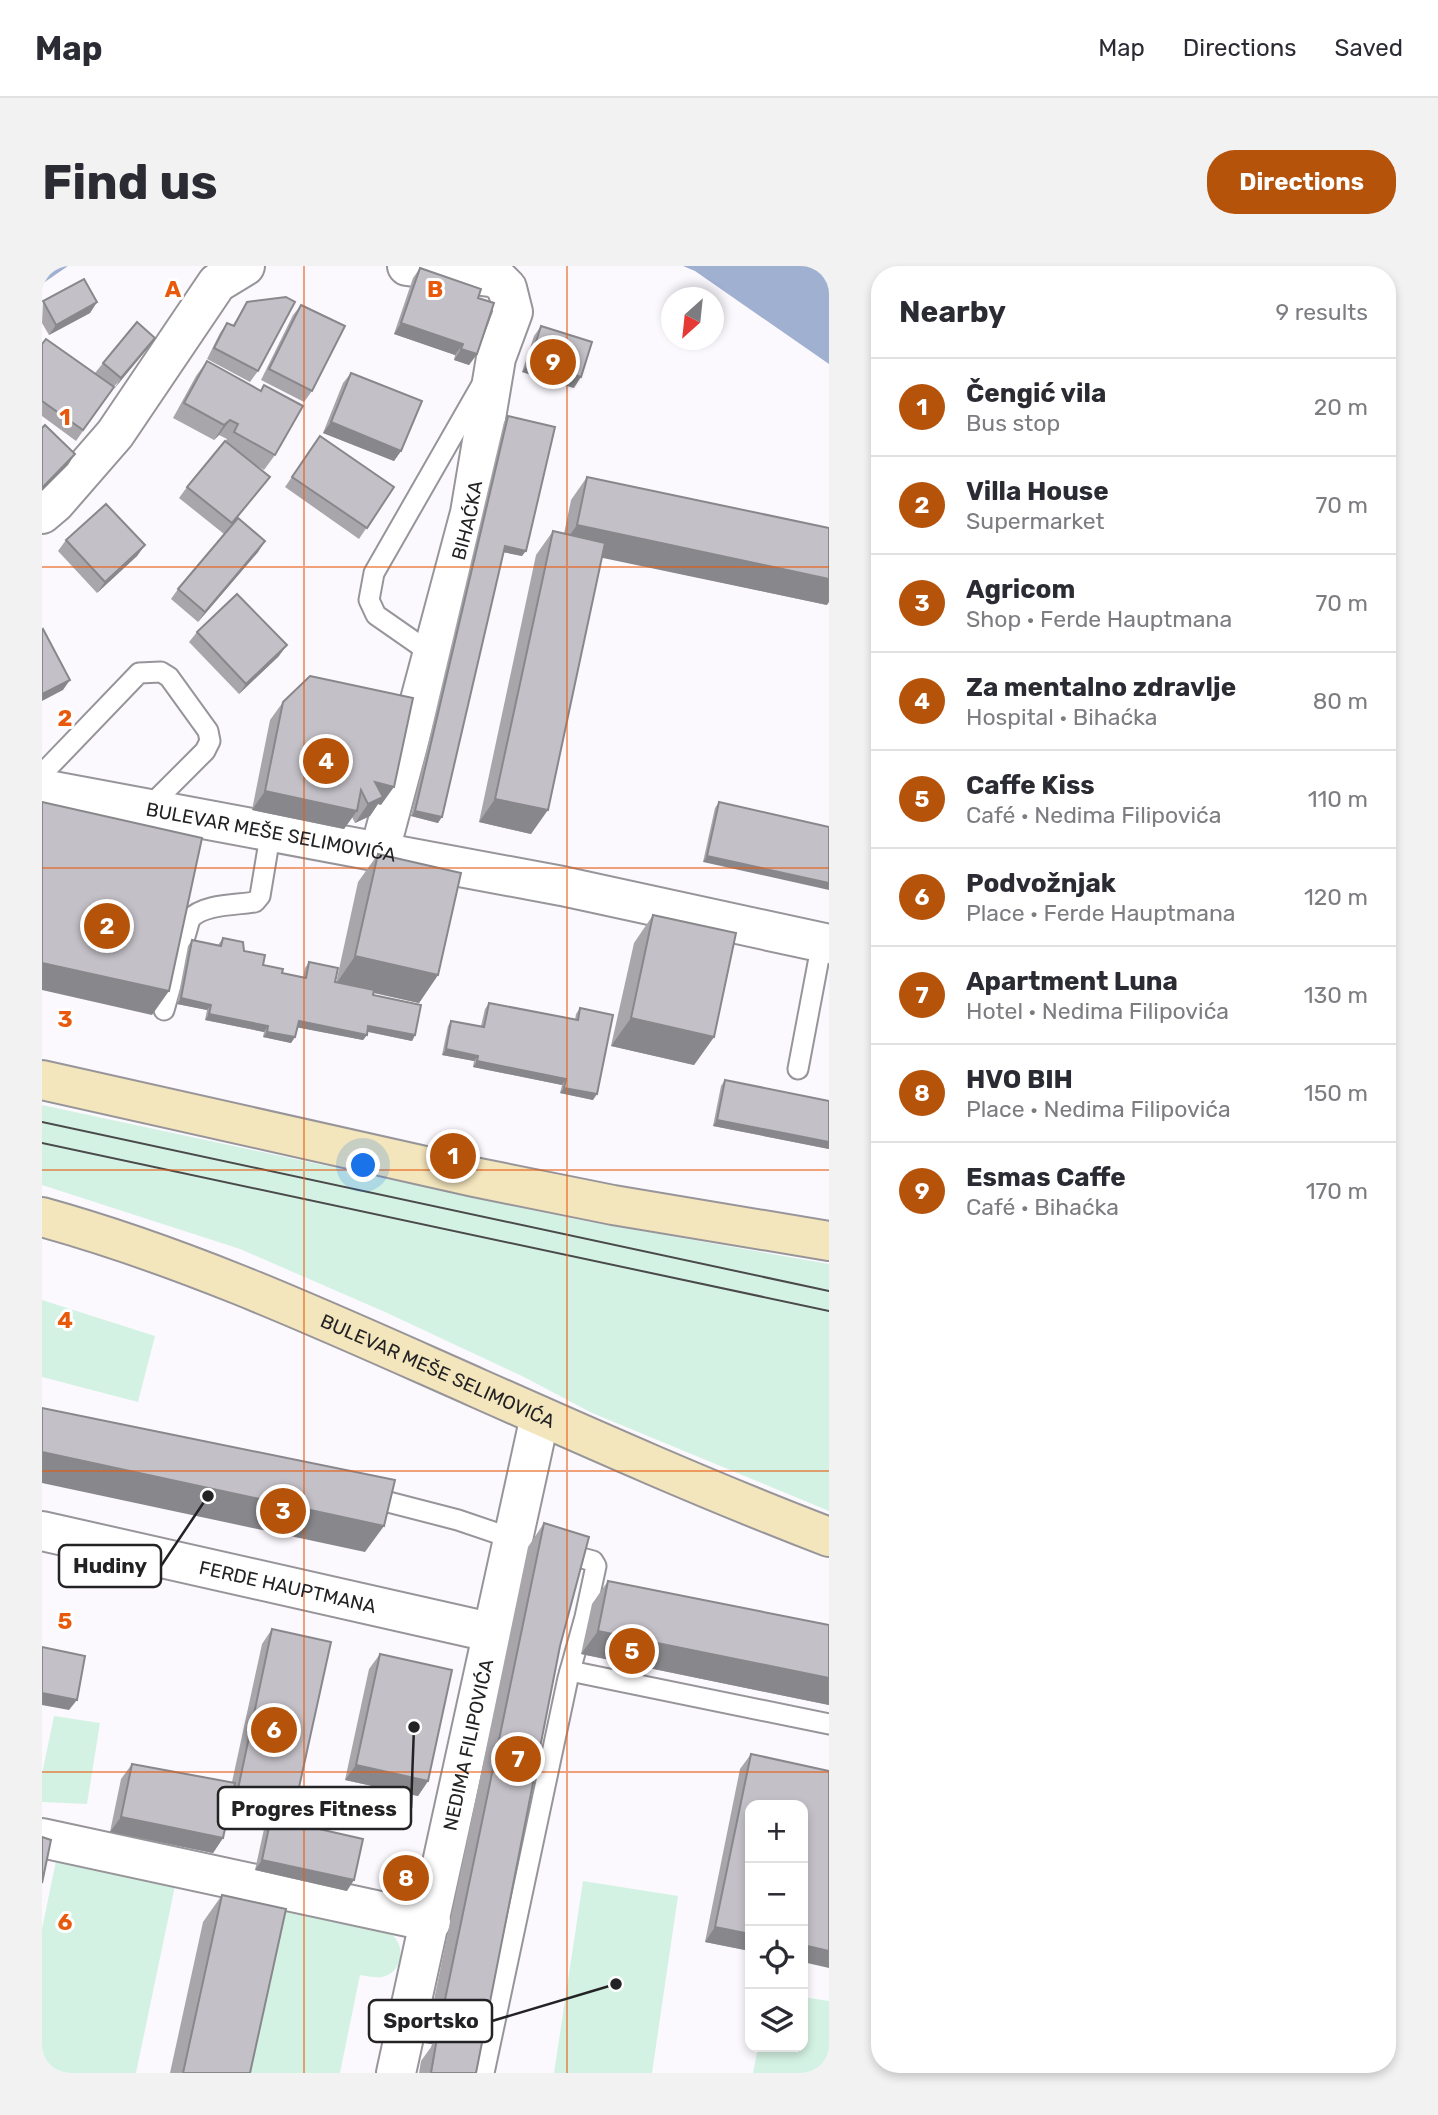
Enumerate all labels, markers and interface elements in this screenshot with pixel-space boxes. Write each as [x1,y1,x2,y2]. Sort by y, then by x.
text: Map [35,29,103,68]
text: Map [1098,34,1145,62]
text: Directions [1183,34,1296,62]
text: Saved [1334,34,1403,62]
button: Directions [1207,150,1396,214]
text: Find us [42,153,218,211]
text: A [165,275,182,303]
text: B [427,275,443,303]
north arrow [661,287,724,350]
text: Nearby [899,294,1006,330]
text: 9 results [1275,298,1368,326]
pin: 9 [530,336,576,388]
text: Čengić vila [966,378,1106,409]
text: 1 [916,393,928,421]
text: 20 m [1314,393,1368,421]
text: 1 [59,403,71,431]
text: Bus stop [966,409,1060,437]
text: Villa House [966,476,1109,507]
street label: BIHAĆKA [446,479,487,563]
text: 2 [915,491,929,519]
text: 70 m [1316,491,1368,519]
text: Supermarket [966,507,1104,535]
text: Agricom [966,574,1075,605]
text: 3 [914,589,930,617]
text: 70 m [1316,589,1368,617]
text: Shop · Ferde Hauptmana [966,605,1232,633]
text: Za mentalno zdravlje [966,672,1236,703]
text: 4 [914,687,930,715]
text: 80 m [1313,687,1368,715]
text: Hospital · Bihaćka [966,703,1157,731]
text: 2 [58,704,72,732]
pin: 4 [303,735,349,787]
text: Caffe Kiss [966,770,1095,801]
text: 5 [915,785,929,813]
text: 110 m [1308,785,1368,813]
street label: BULEVAR MEŠE SELIMOVIĆA [144,797,398,866]
text: Café · Nedima Filipovića [966,801,1222,829]
text: Podvožnjak [966,868,1116,899]
text: 6 [915,883,929,911]
text: 120 m [1304,883,1368,911]
text: Place · Ferde Hauptmana [966,899,1236,927]
pin: 2 [84,900,130,952]
text: Apartment Luna [966,966,1178,997]
text: 7 [915,981,929,1009]
text: 130 m [1304,981,1368,1009]
text: Hotel · Nedima Filipovića [966,997,1229,1025]
text: 3 [57,1005,73,1033]
text: HVO BIH [966,1064,1073,1095]
text: 8 [914,1079,930,1107]
text: 150 m [1304,1079,1368,1107]
text: Place · Nedima Filipovića [966,1095,1231,1123]
pin: 1 [430,1130,476,1182]
your location [346,1148,380,1182]
text: Esmas Caffe [966,1162,1126,1193]
text: 9 [915,1177,929,1205]
text: 170 m [1306,1177,1368,1205]
text: Café · Bihaćka [966,1193,1119,1221]
text: 4 [57,1306,73,1334]
street label: BULEVAR MEŠE SELIMOVIĆA [317,1309,559,1433]
pin: 3 [260,1485,306,1537]
callout: Hudiny [59,1545,161,1587]
text: Hudiny [73,1553,147,1578]
street label: FERDE HAUPTMANA [197,1555,379,1618]
text: 5 [58,1607,73,1635]
pin: 5 [609,1625,655,1677]
street label: NEDIMA FILIPOVIĆA [438,1657,498,1833]
pin: 6 [251,1704,297,1756]
pin: 7 [495,1733,541,1785]
callout: Progres Fitness [218,1787,411,1829]
text: Progres Fitness [231,1796,397,1821]
map controls [745,1800,808,2052]
button: + [745,1800,808,1863]
pin: 8 [383,1852,429,1904]
button: − [745,1863,808,1926]
text: 6 [58,1908,73,1936]
button: locate [745,1926,808,1989]
button: layers [745,1989,808,2052]
callout: Sportsko [369,2000,492,2042]
text: Sportsko [383,2008,479,2033]

